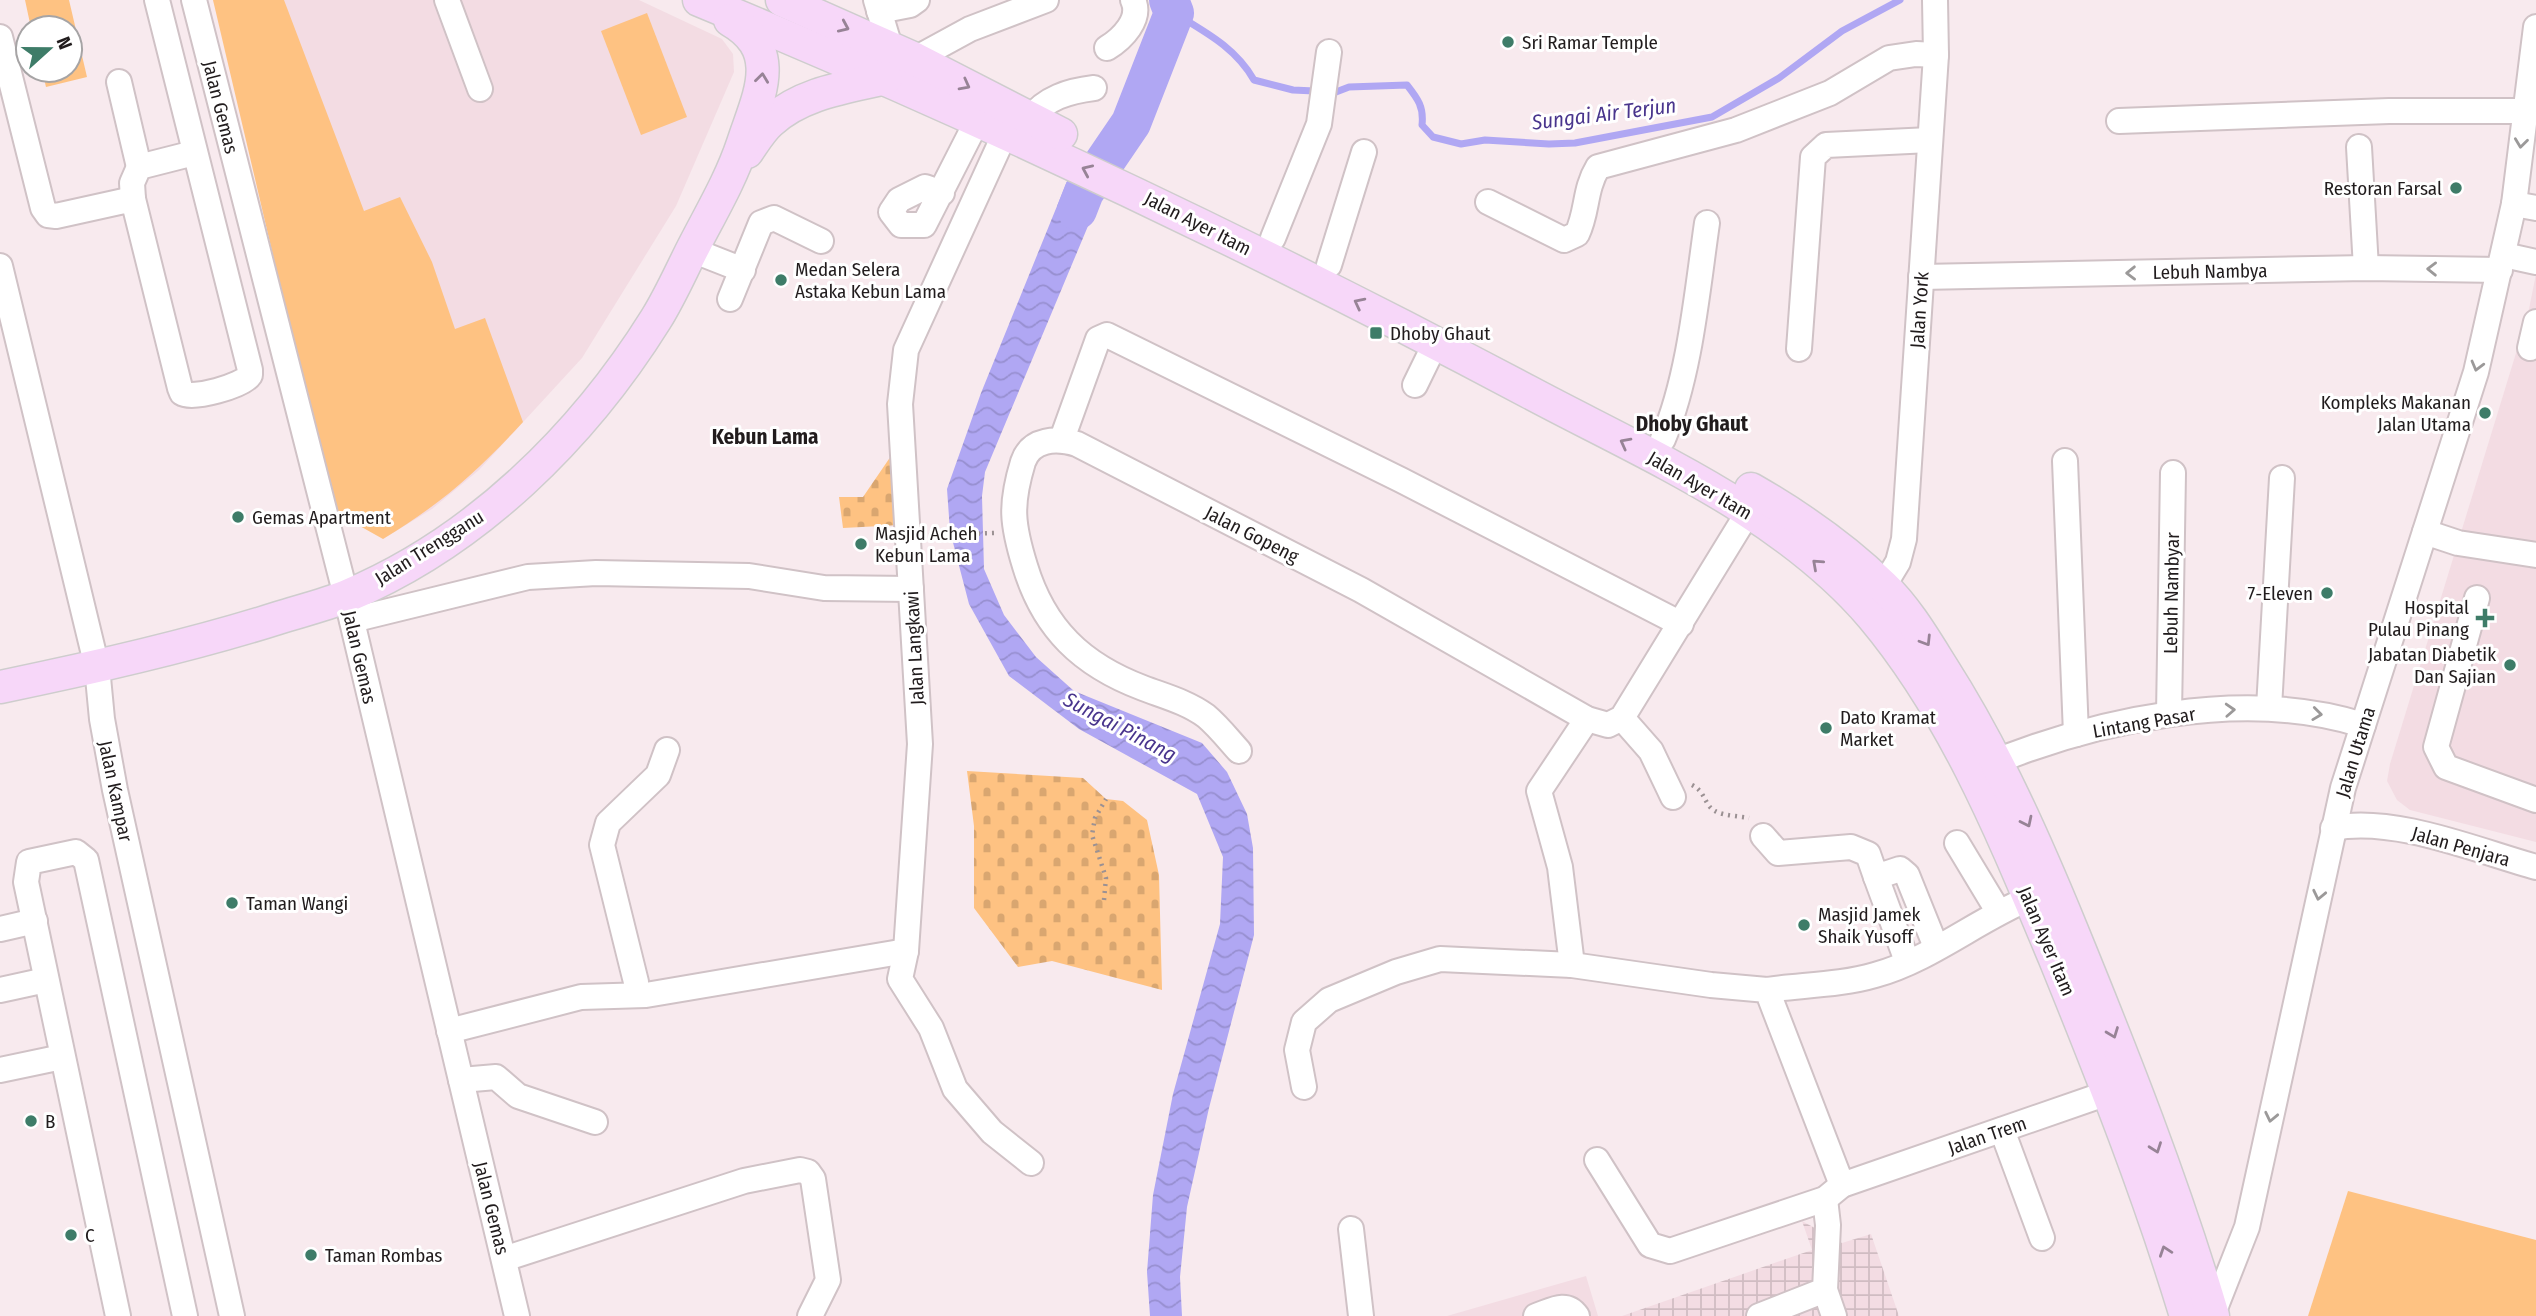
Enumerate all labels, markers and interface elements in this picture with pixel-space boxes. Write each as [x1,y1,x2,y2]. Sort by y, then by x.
north arrow [14,14,84,84]
one-way arrow [837,19,849,33]
place label: Sri Ramar Temple [1522,31,1658,54]
text: N [52,34,77,53]
marker: Sri Ramar Temple [1500,34,1516,50]
street label: Jalan Gemas [198,58,243,156]
one-way arrow [754,72,769,83]
one-way arrow [958,77,970,90]
water label: Sungai Air Terjun [1529,92,1678,136]
one-way arrow [2514,138,2529,149]
one-way arrow [1082,164,1094,178]
place label: Restoran Farsal [2324,177,2442,200]
marker: Restoran Farsal [2448,180,2464,196]
street label: Jalan Ayer Itam [1140,187,1255,260]
place label: Medan Selera Astaka Kebun Lama [795,258,946,303]
street label: Lebuh Nambya [2152,259,2268,284]
one-way arrow [2426,262,2437,277]
one-way arrow [2125,265,2136,281]
street label: Jalan York [1905,271,1934,349]
marker: Medan Selera Astaka Kebun Lama [773,272,789,288]
one-way arrow [1354,298,1366,312]
place label: Dhoby Ghaut [1390,322,1491,345]
marker: Dhoby Ghaut [1368,325,1384,341]
one-way arrow [2471,360,2485,372]
place label: Kompleks Makanan Jalan Utama [2321,391,2471,436]
marker: Kompleks Makanan Jalan Utama [2477,405,2493,421]
district label: Dhoby Ghaut [1636,411,1749,437]
district label: Kebun Lama [712,424,818,450]
one-way arrow [1620,438,1633,451]
street label: Jalan Ayer Itam [1643,446,1756,525]
street label: Jalan Gopeng [1201,501,1303,568]
street label: Jalan Trengganu [371,505,488,590]
place label: Gemas Apartment [252,506,392,529]
marker: Gemas Apartment [230,509,246,525]
place label: Masjid Acheh Kebun Lama [875,522,978,567]
street label: Lebuh Nambyar [2159,532,2184,654]
marker: Masjid Acheh Kebun Lama [853,536,869,552]
one-way arrow [1812,560,1825,572]
place label: 7-Eleven [2248,582,2313,605]
marker: 7-Eleven [2319,585,2335,601]
street label: Jalan Langkawi [900,590,929,706]
place label: Hospital Pulau Pinang [2368,596,2469,641]
street label: Jalan Gemas [338,608,381,706]
marker: Hospital Pulau Pinang [2475,608,2495,628]
one-way arrow [1918,634,1931,647]
place label: Jabatan Diabetik Dan Sajian [2368,643,2496,688]
marker: Jabatan Diabetik Dan Sajian [2502,657,2518,673]
water label: Sungai Pinang [1058,686,1181,768]
street label: Lintang Pasar [2091,702,2198,743]
one-way arrow [2225,703,2236,718]
street label: Jalan Utama [2331,704,2380,800]
place label: Dato Kramat Market [1840,706,1937,751]
one-way arrow [2311,706,2323,721]
marker: Dato Kramat Market [1818,720,1834,736]
street label: Jalan Kampar [94,738,138,844]
one-way arrow [2018,815,2032,827]
street label: Jalan Penjara [2409,821,2513,871]
street label: Jalan Ayer Itam [2013,883,2080,999]
one-way arrow [2312,889,2327,901]
place label: Taman Wangi [246,892,348,915]
marker: Taman Wangi [224,895,240,911]
place label: Masjid Jamek Shaik Yusoff [1818,903,1921,948]
marker: Masjid Jamek Shaik Yusoff [1796,917,1812,933]
one-way arrow [2104,1026,2118,1038]
place label: B [45,1110,55,1133]
street label: Jalan Trem [1945,1111,2029,1160]
one-way arrow [2265,1111,2279,1123]
marker: B [23,1113,39,1129]
one-way arrow [2147,1141,2161,1153]
street label: Jalan Gemas [469,1159,514,1257]
place label: C [85,1224,95,1247]
marker: C [63,1227,79,1243]
place label: Taman Rombas [325,1244,442,1267]
one-way arrow [2159,1245,2173,1257]
marker: Taman Rombas [303,1247,319,1263]

